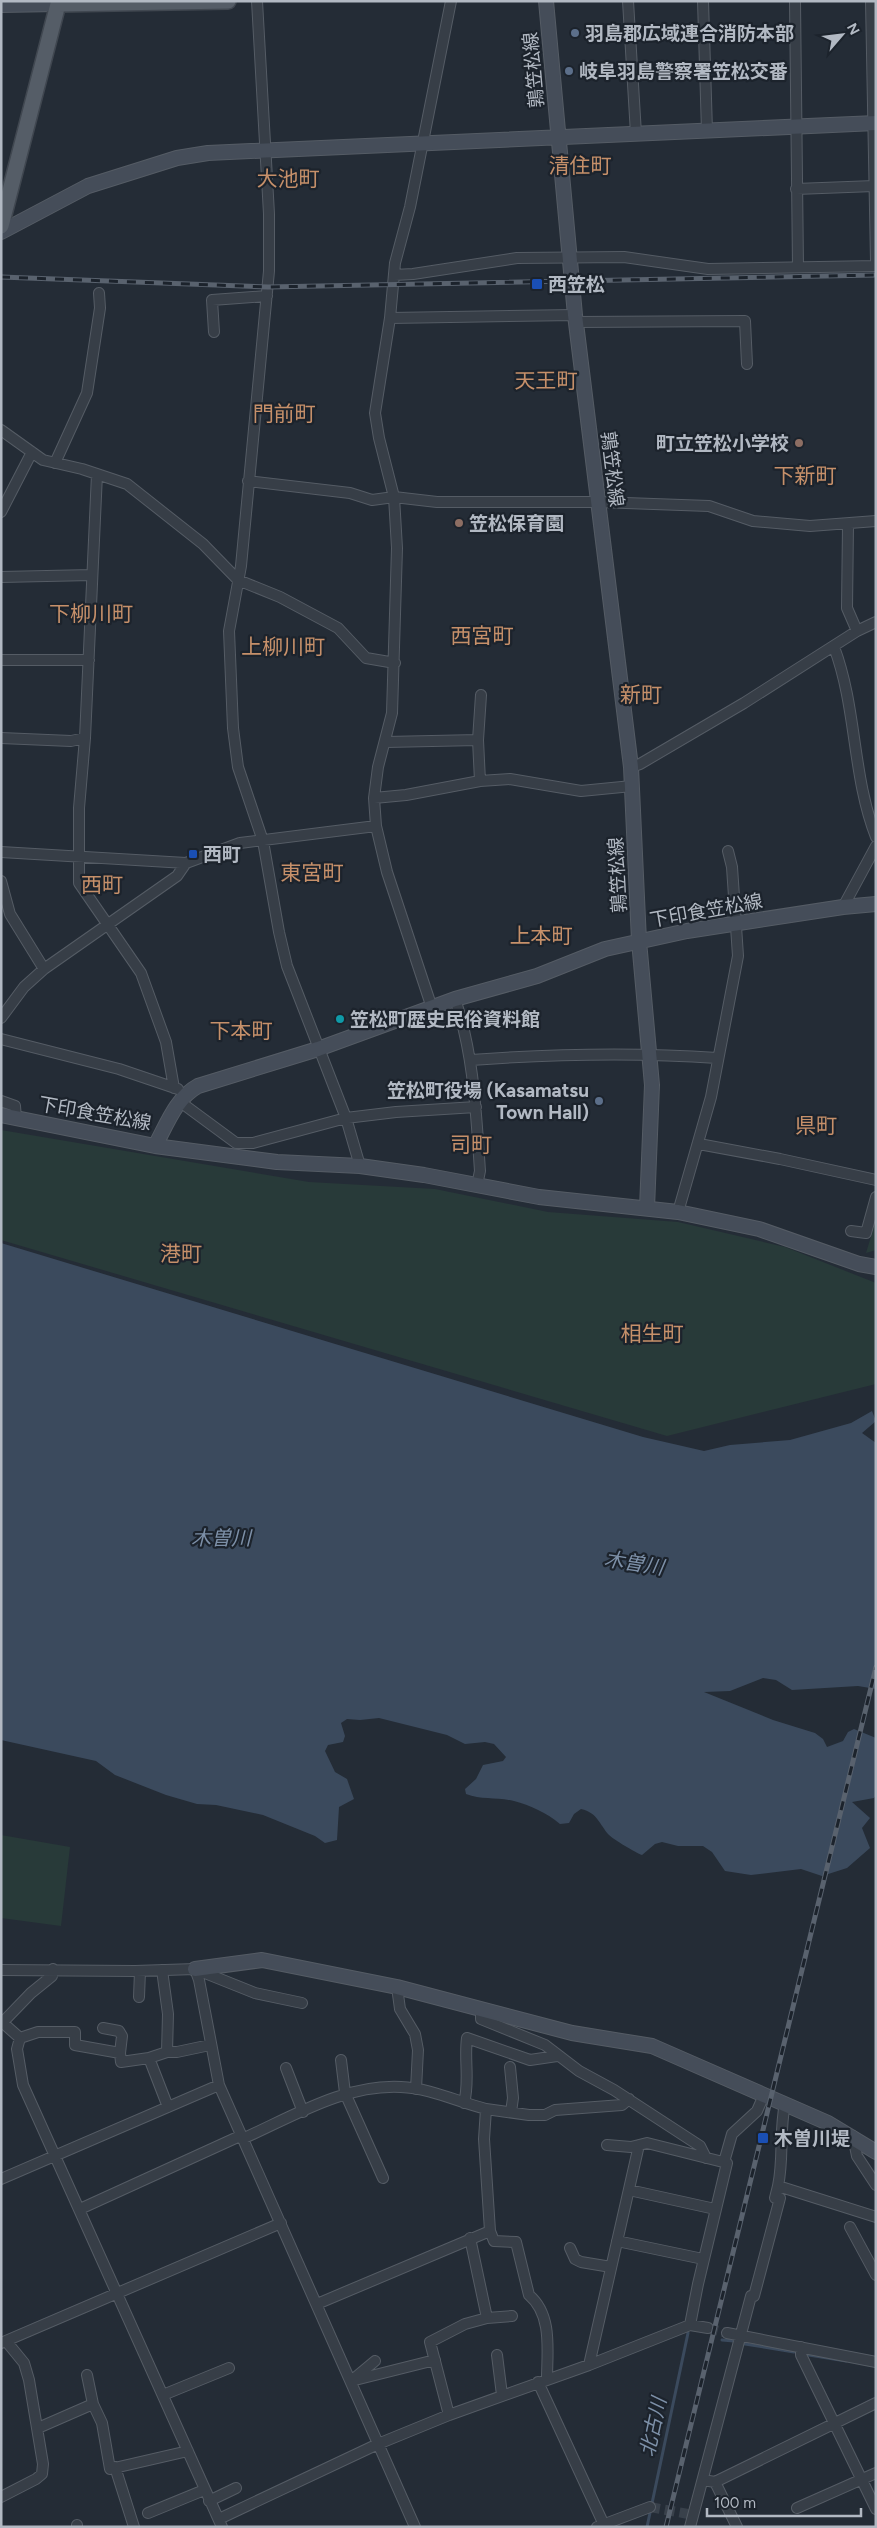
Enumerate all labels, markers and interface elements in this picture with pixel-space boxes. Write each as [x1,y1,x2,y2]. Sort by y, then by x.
north arrow [817,10,867,60]
text: N [843,20,863,38]
place label: 羽島郡広域連合消防本部 [585,22,794,45]
marker: 羽島郡広域連合消防本部 [569,27,581,39]
street label: 鶉笠松線 [519,31,548,109]
place label: 岐阜羽島警察署笠松交番 [579,60,788,83]
marker: 岐阜羽島警察署笠松交番 [563,65,575,77]
district label: 清住町 [549,153,612,178]
district label: 大池町 [257,166,320,191]
place label: 西笠松 [548,273,605,296]
marker: 西笠松 [530,277,544,291]
district label: 天王町 [515,368,578,393]
district label: 門前町 [253,401,316,426]
street label: 鶉笠松線 [596,430,629,508]
place label: 町立笠松小学校 [656,432,789,455]
marker: 町立笠松小学校 [793,437,805,449]
district label: 下新町 [774,463,837,488]
place label: 笠松保育園 [469,512,564,535]
marker: 笠松保育園 [453,517,465,529]
district label: 下柳川町 [49,601,133,626]
district label: 西宮町 [451,623,514,648]
district label: 上柳川町 [241,634,325,659]
district label: 新町 [620,682,662,707]
street label: 鶉笠松線 [604,836,631,914]
place label: 西町 [203,843,241,866]
marker: 西町 [187,848,199,860]
district label: 東宮町 [281,860,344,885]
district label: 西町 [81,872,123,897]
street label: 下印食笠松線 [648,889,764,932]
district label: 上本町 [510,923,573,948]
place label: 笠松町歴史民俗資料館 [350,1008,540,1031]
marker: 笠松町歴史民俗資料館 [334,1013,346,1025]
district label: 下本町 [210,1018,273,1043]
place label: 笠松町役場 (Kasamatsu Town Hall) [387,1079,589,1124]
street label: 下印食笠松線 [37,1092,153,1135]
marker: 笠松町役場 (Kasamatsu Town Hall) [593,1095,605,1107]
district label: 県町 [795,1113,837,1138]
district label: 司町 [450,1132,492,1157]
district label: 港町 [160,1241,202,1266]
district label: 相生町 [621,1321,684,1346]
water label: 木曽川 [191,1526,253,1550]
water label: 木曽川 [602,1546,667,1580]
place label: 木曽川堤 [774,2127,850,2150]
marker: 木曽川堤 [756,2131,770,2145]
water label: 北古川 [635,2393,671,2459]
scale bar [707,2486,861,2518]
text: 100 m [714,2494,756,2512]

